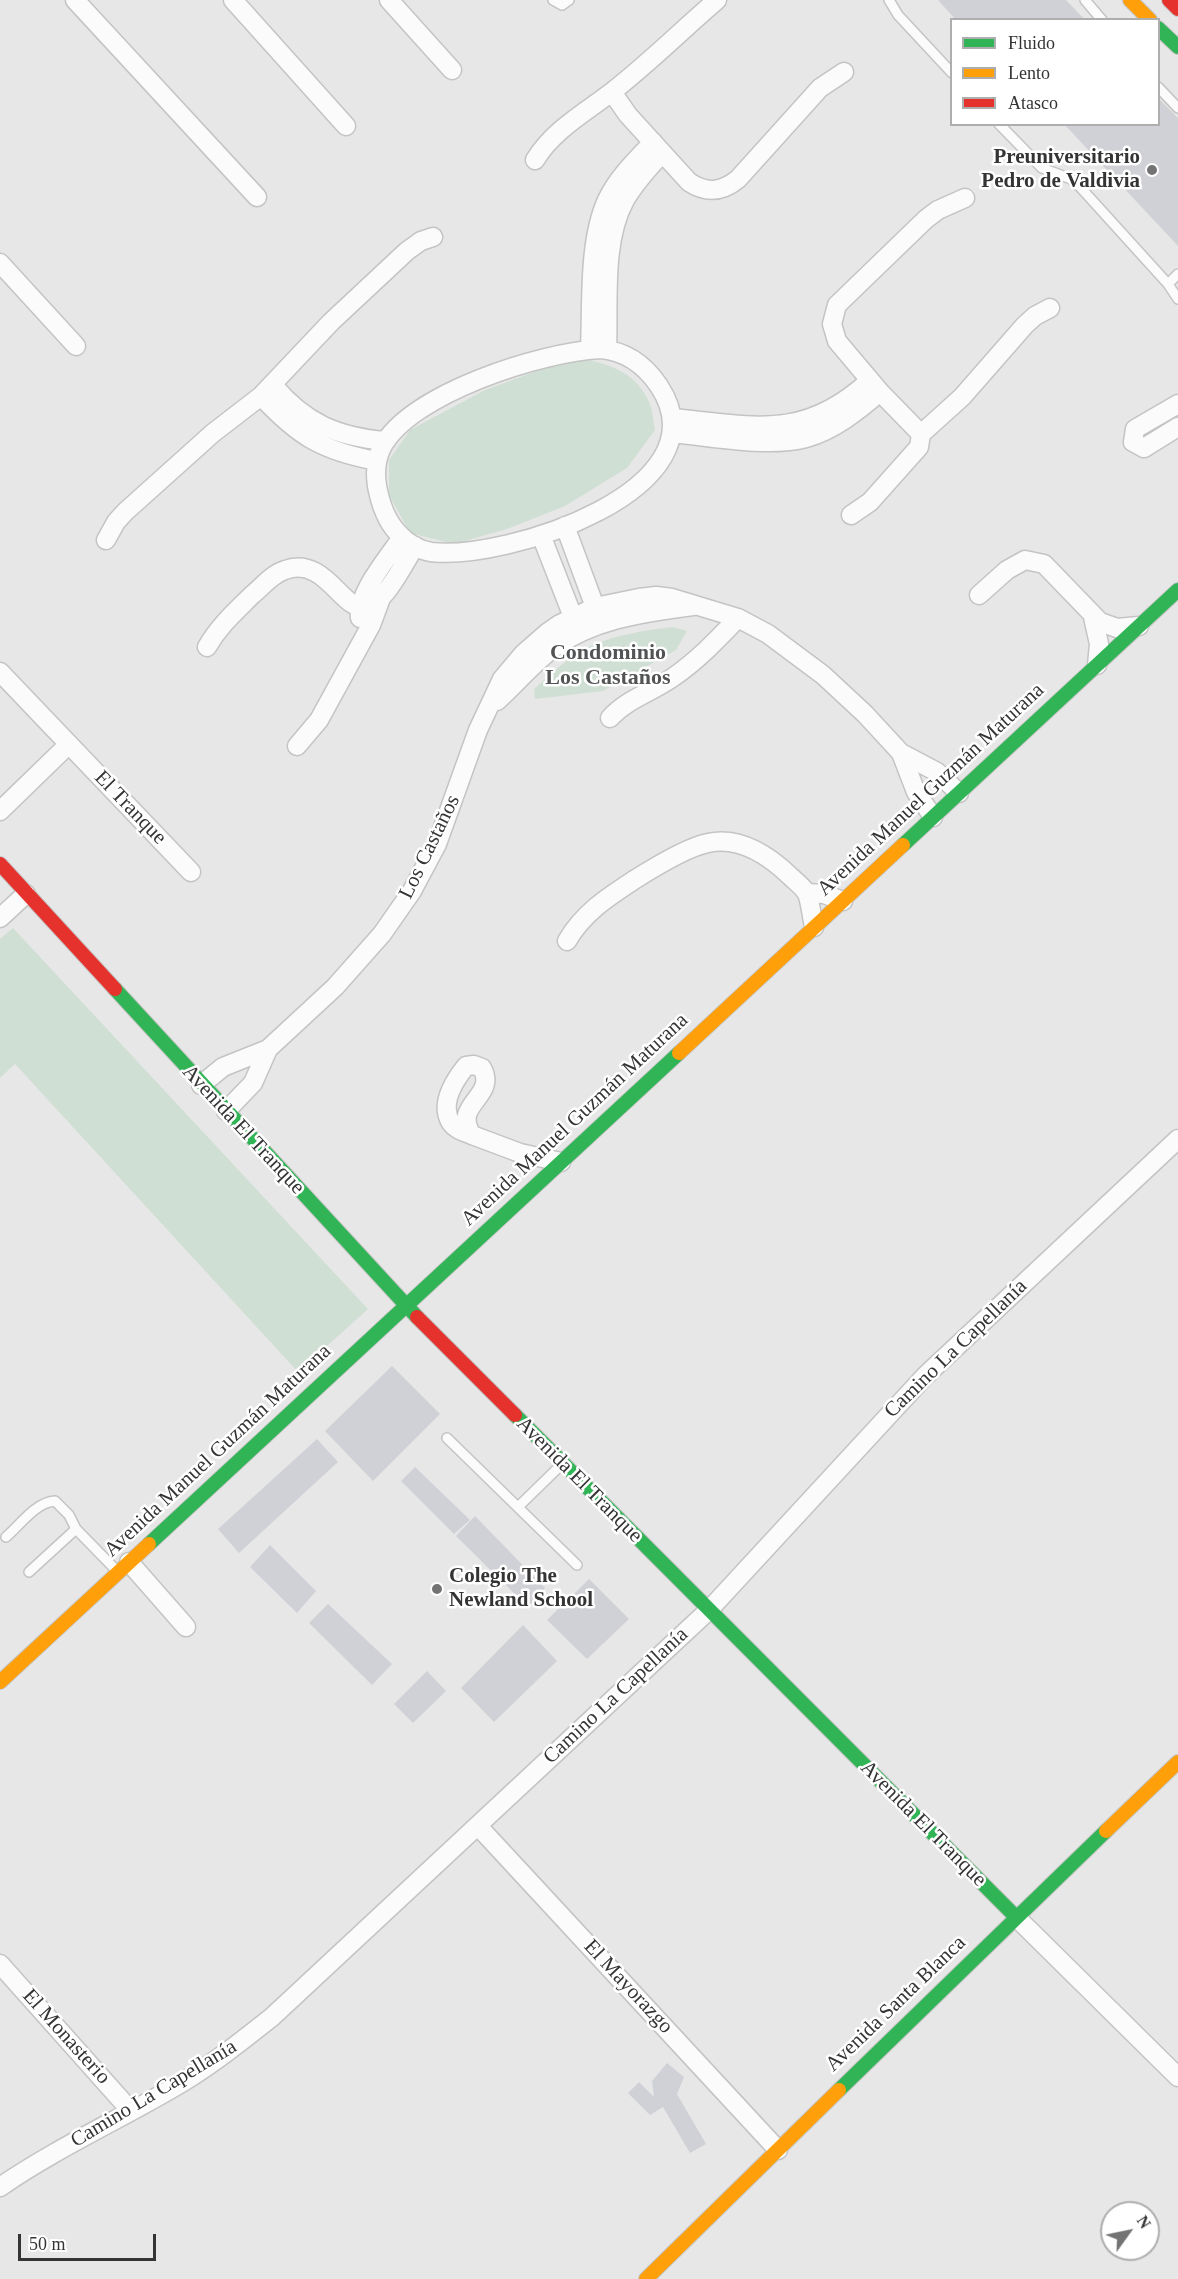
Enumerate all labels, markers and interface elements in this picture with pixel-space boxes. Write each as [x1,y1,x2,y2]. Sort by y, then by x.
legend [950,18,1160,126]
text: Fluido [1008,33,1055,53]
text: Lento [1008,63,1050,83]
text: Atasco [1008,93,1058,113]
place label: Preuniversitario Pedro de Valdivia [981,145,1140,195]
marker: Preuniversitario Pedro de Valdivia [1145,163,1159,177]
district label: Condominio Los Castaños [545,640,671,692]
street label: Avenida Manuel Guzmán Maturana [812,678,1050,902]
street label: El Tranque [89,766,171,850]
street label: Los Castaños [394,791,466,903]
street label: Avenida Manuel Guzmán Maturana [456,1008,694,1232]
street label: Avenida El Tranque [177,1060,309,1200]
street label: Camino La Capellanía [879,1274,1033,1424]
street label: Avenida Manuel Guzmán Maturana [99,1339,337,1563]
street label: Avenida El Tranque [511,1412,647,1548]
place label: Colegio The Newland School [449,1564,593,1614]
marker: Colegio The Newland School [430,1582,444,1596]
street label: Camino La Capellanía [538,1622,694,1770]
street label: Avenida El Tranque [855,1756,991,1892]
street label: Avenida Santa Blanca [821,1931,971,2077]
street label: El Mayorazgo [578,1935,678,2039]
street label: El Monasterio [17,1984,115,2090]
street label: Camino La Capellanía [67,2035,241,2153]
north arrow [1100,2201,1160,2261]
text: N [1134,2213,1154,2231]
scale bar [21,2222,159,2260]
text: 50 m [29,2234,66,2254]

